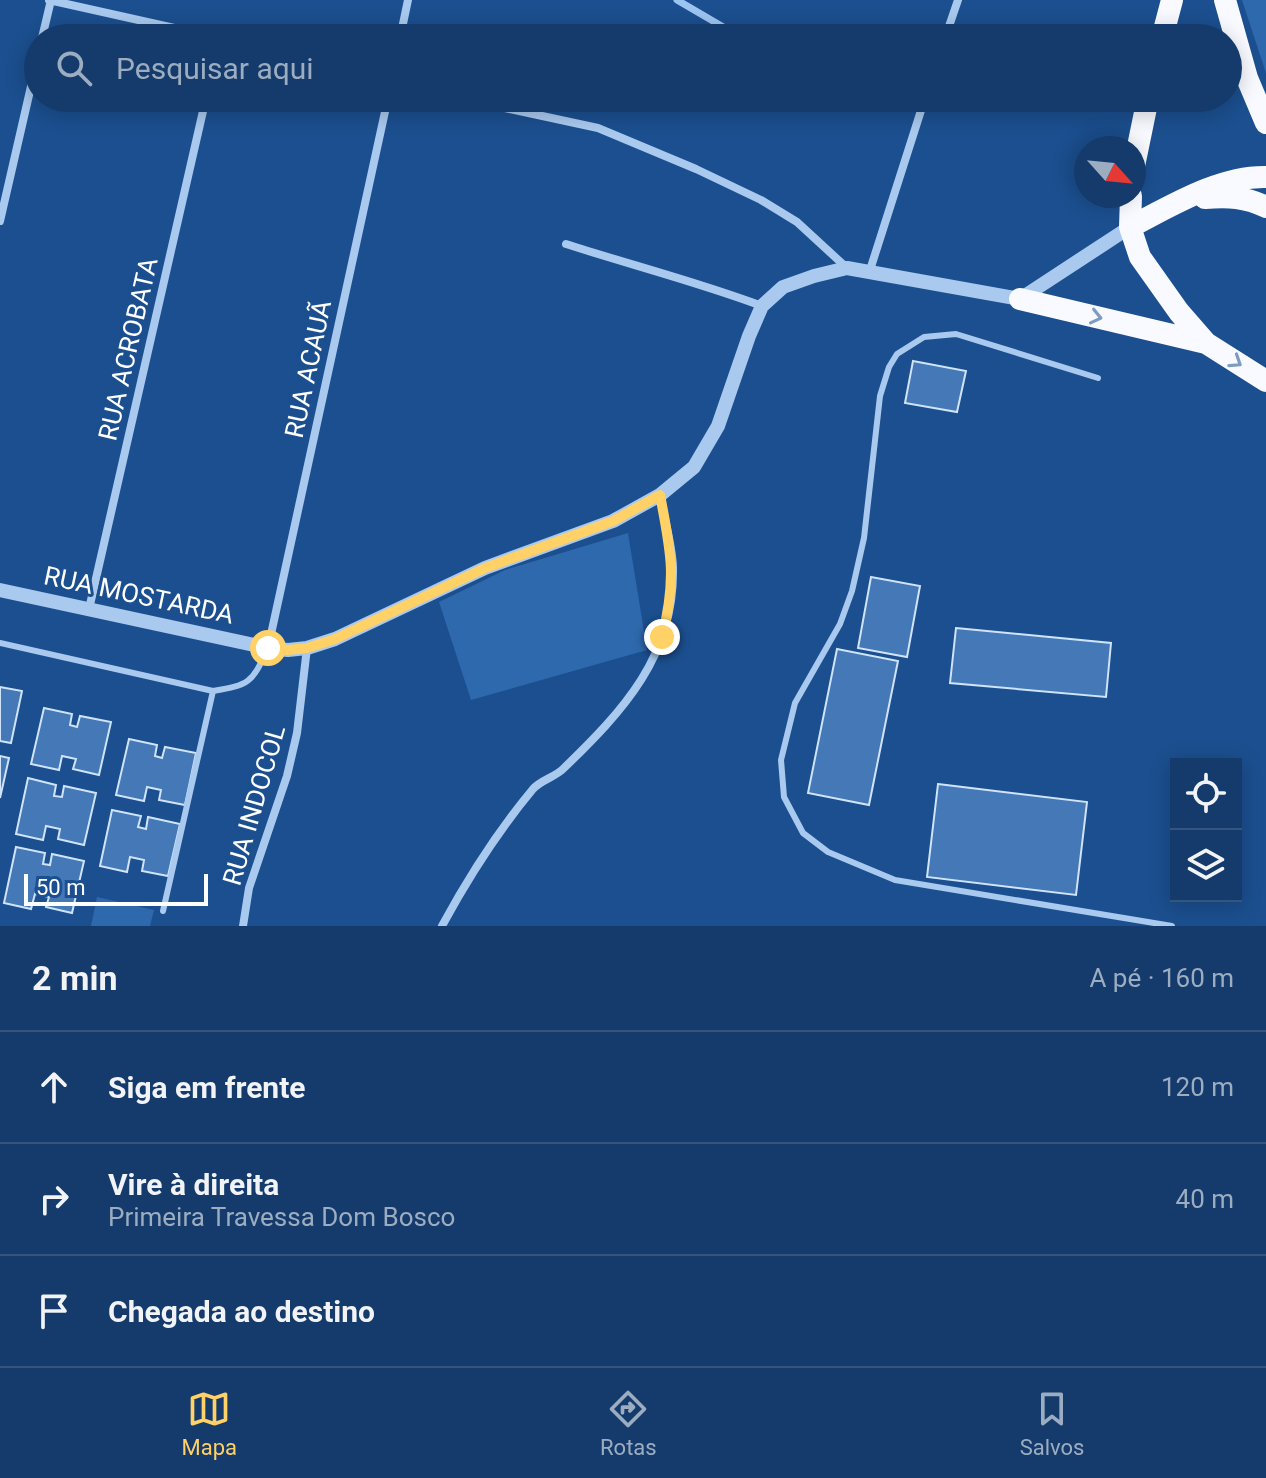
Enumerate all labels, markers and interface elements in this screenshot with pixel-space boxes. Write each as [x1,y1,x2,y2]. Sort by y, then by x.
search box [24,24,1242,112]
icon: search [52,46,96,90]
text: Pesquisar aqui [116,51,314,86]
north arrow [1074,136,1146,208]
street label: RUA ACROBATA [92,255,164,443]
street label: RUA ACAUÃ [279,297,337,441]
one-way arrow [1088,308,1102,325]
one-way arrow [1227,353,1242,368]
street label: RUA MOSTARDA [41,560,237,630]
route end [644,619,680,655]
route start [250,630,286,666]
street label: RUA INDOCOL [217,721,291,889]
map controls [1170,758,1242,902]
button: locate [1170,758,1242,830]
button: layers [1170,830,1242,902]
scale bar [24,870,208,906]
text: 50 m [36,875,85,900]
text: 2 min [32,958,117,998]
text: A pé · 160 m [1089,963,1234,993]
icon: ahead [32,1065,76,1109]
text: Siga em frente [108,1070,306,1105]
text: 120 m [1161,1072,1234,1102]
text: Vire à direita [108,1167,279,1202]
icon: right [32,1177,76,1221]
text: 40 m [1176,1184,1234,1214]
text: Primeira Travessa Dom Bosco [108,1202,455,1232]
icon: arrive [32,1289,76,1333]
text: Chegada ao destino [108,1294,375,1329]
tab: Mapa [182,1387,237,1460]
tab: Rotas [600,1387,657,1460]
tab: Salvos [1020,1387,1084,1460]

